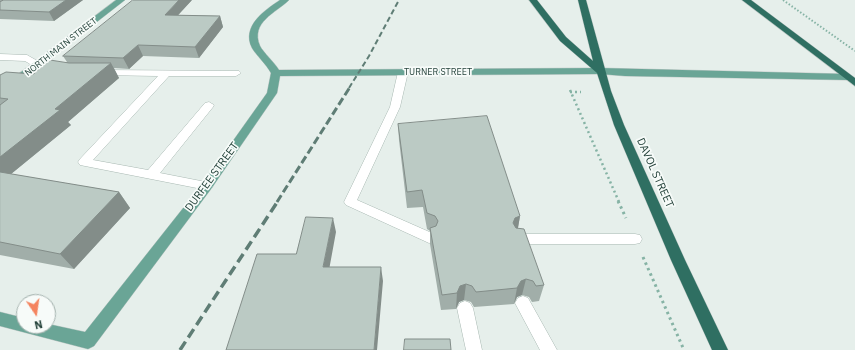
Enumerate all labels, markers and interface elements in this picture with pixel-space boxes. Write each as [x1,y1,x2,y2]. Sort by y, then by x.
street label: NORTH MAIN STREET [23,15,99,79]
street label: TURNER STREET [404,67,472,77]
street label: DAVOL STREET [634,136,676,210]
street label: DURFEE STREET [183,140,241,214]
north arrow [16,294,56,334]
text: N [33,317,44,332]

